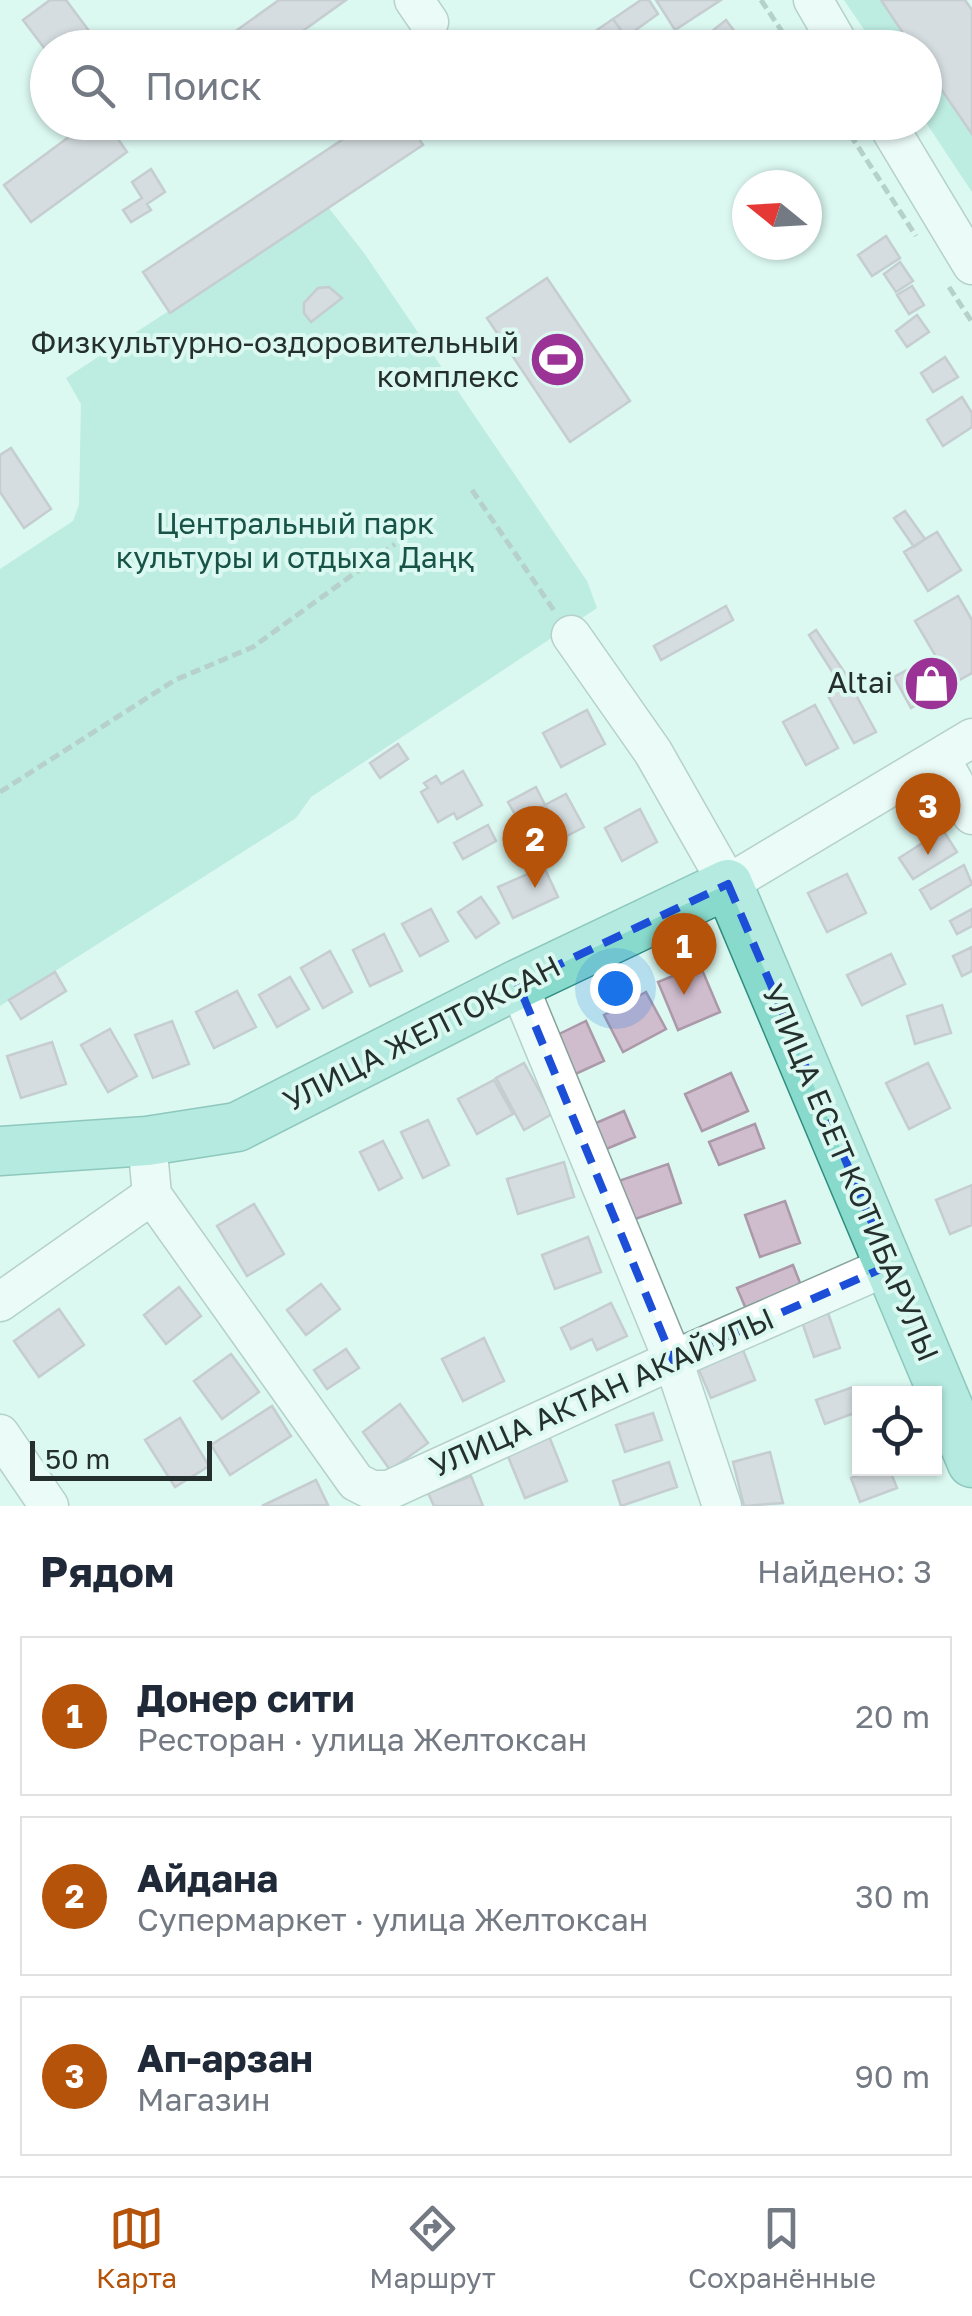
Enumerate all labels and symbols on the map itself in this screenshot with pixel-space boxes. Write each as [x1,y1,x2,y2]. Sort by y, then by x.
north arrow [732,170,822,260]
place label: Физкультурно-оздоровительный комплекс [30,324,519,394]
sports icon: Физкультурно-оздоровительный комплекс [528,330,588,390]
park label: Центральный парк культуры и отдыха Даңқ [116,505,474,575]
shop icon: Altai [902,653,962,713]
place label: Altai [828,664,893,700]
pin: 3 [896,772,960,855]
pin: 2 [502,806,568,888]
pin: 1 [652,912,716,995]
street label: УЛИЦА ЖЕЛТОКСАН [277,948,566,1119]
your location [590,963,641,1014]
street label: УЛИЦА ЕСЕТ КОТИБАРУЛЫ [755,979,947,1366]
street label: УЛИЦА АКТАН АКАЙУЛЫ [424,1300,779,1484]
scale bar [30,1436,212,1480]

